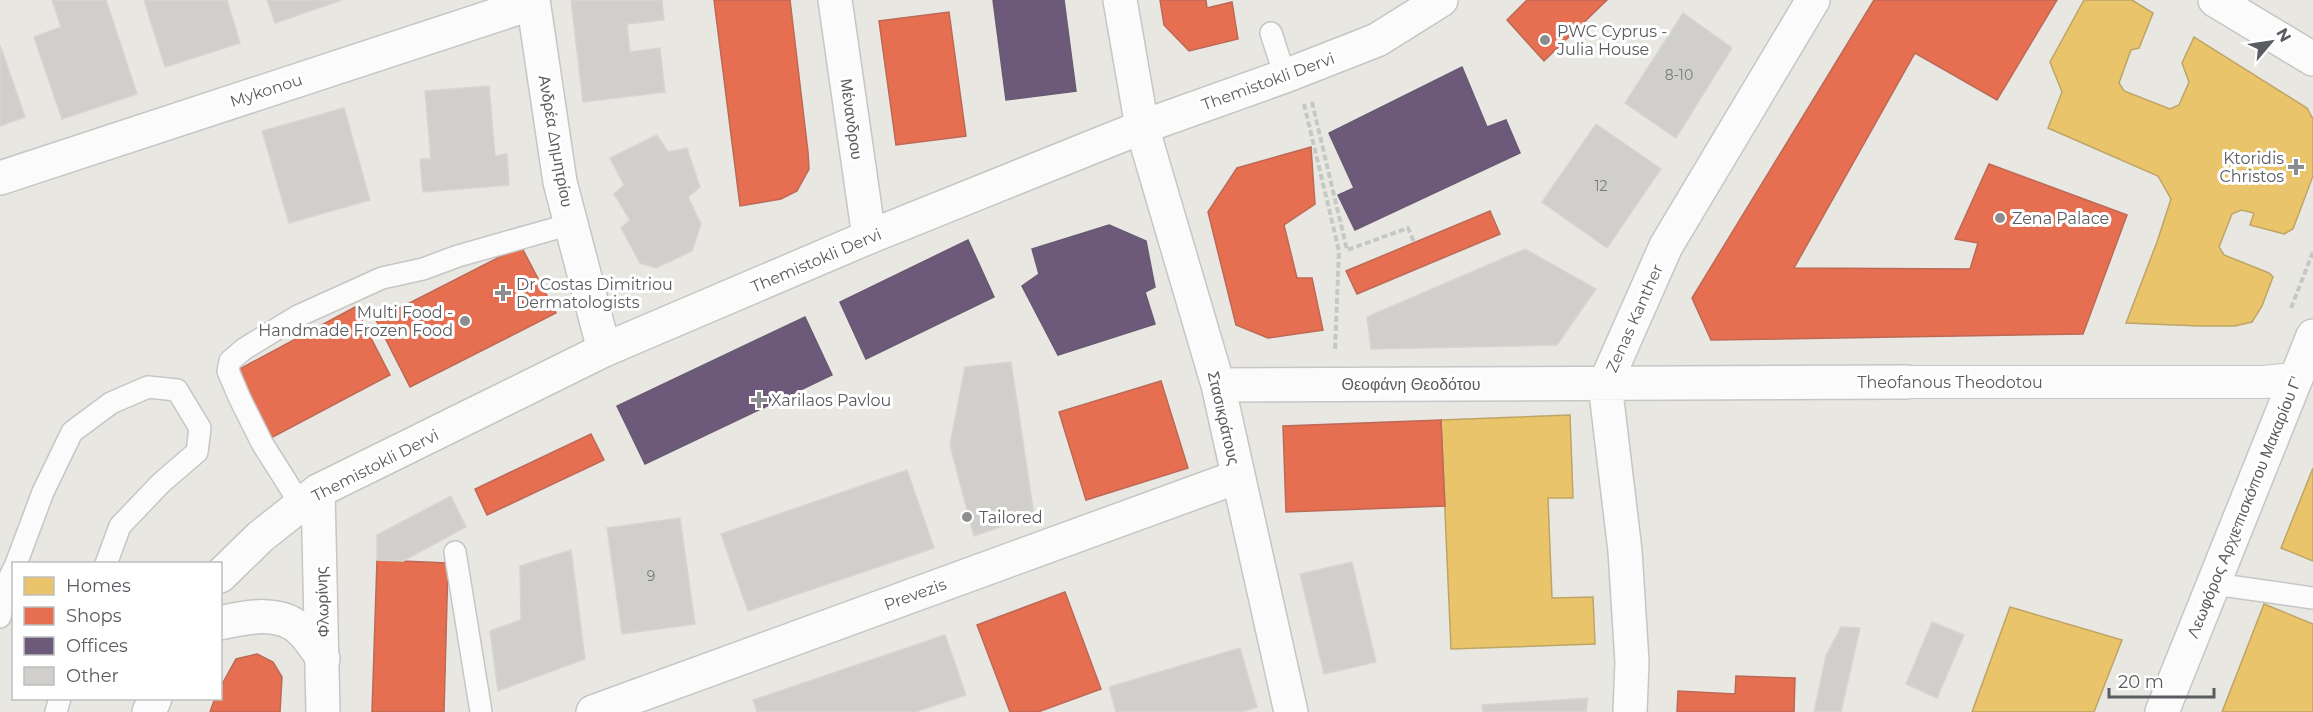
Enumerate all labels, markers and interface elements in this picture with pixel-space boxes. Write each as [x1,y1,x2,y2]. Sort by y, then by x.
north arrow [2241,12,2301,72]
place label: PWC Cyprus - Julia House [1556,22,1667,59]
text: N [2272,25,2295,45]
marker: PWC Cyprus - Julia House [1538,33,1552,47]
street label: Themistokli Dervi [1199,49,1337,114]
house number: 8-10 [1665,66,1693,84]
street label: Mykonou [228,70,305,111]
street label: Ανδρέα Δημητρίου [535,74,576,209]
street label: Μένανδρου [836,77,867,161]
place label: Ktoridis Christos [2219,149,2284,186]
marker: Ktoridis Christos [2289,160,2303,174]
house number: 12 [1594,177,1608,195]
place label: Zena Palace [2012,209,2109,228]
marker: Zena Palace [1993,211,2007,225]
street label: Themistokli Dervi [748,224,884,297]
street label: Zenas Kanther [1602,261,1667,375]
place label: Dr Costas Dimitriou Dermatologists [516,275,673,312]
marker: Dr Costas Dimitriou Dermatologists [494,284,512,302]
place label: Multi Food - Handmade Frozen Food [258,303,453,340]
marker: Multi Food - Handmade Frozen Food [458,314,472,328]
street label: Στασικράτους [1203,369,1244,467]
street label: Theofanous Theodotou [1857,373,2043,392]
street label: Λεωφόρος Αρχιεπισκόπου Μακαρίου Γ' [2183,374,2306,641]
street label: Θεοφάνη Θεοδότου [1342,375,1481,394]
place label: Xarilaos Pavlou [771,391,891,410]
marker: Xarilaos Pavlou [752,393,766,407]
street label: Themistokli Dervi [309,425,442,506]
place label: Tailored [979,508,1043,527]
marker: Tailored [960,510,974,524]
legend [12,562,222,700]
street label: Φλωρίνης [312,566,333,638]
house number: 9 [647,567,655,585]
street label: Prevezis [881,574,949,615]
text: Homes [66,575,131,597]
text: Shops [66,605,122,627]
text: Offices [66,635,128,657]
scale bar [2109,661,2214,699]
text: Other [66,665,119,687]
text: 20 m [2118,671,2164,693]

